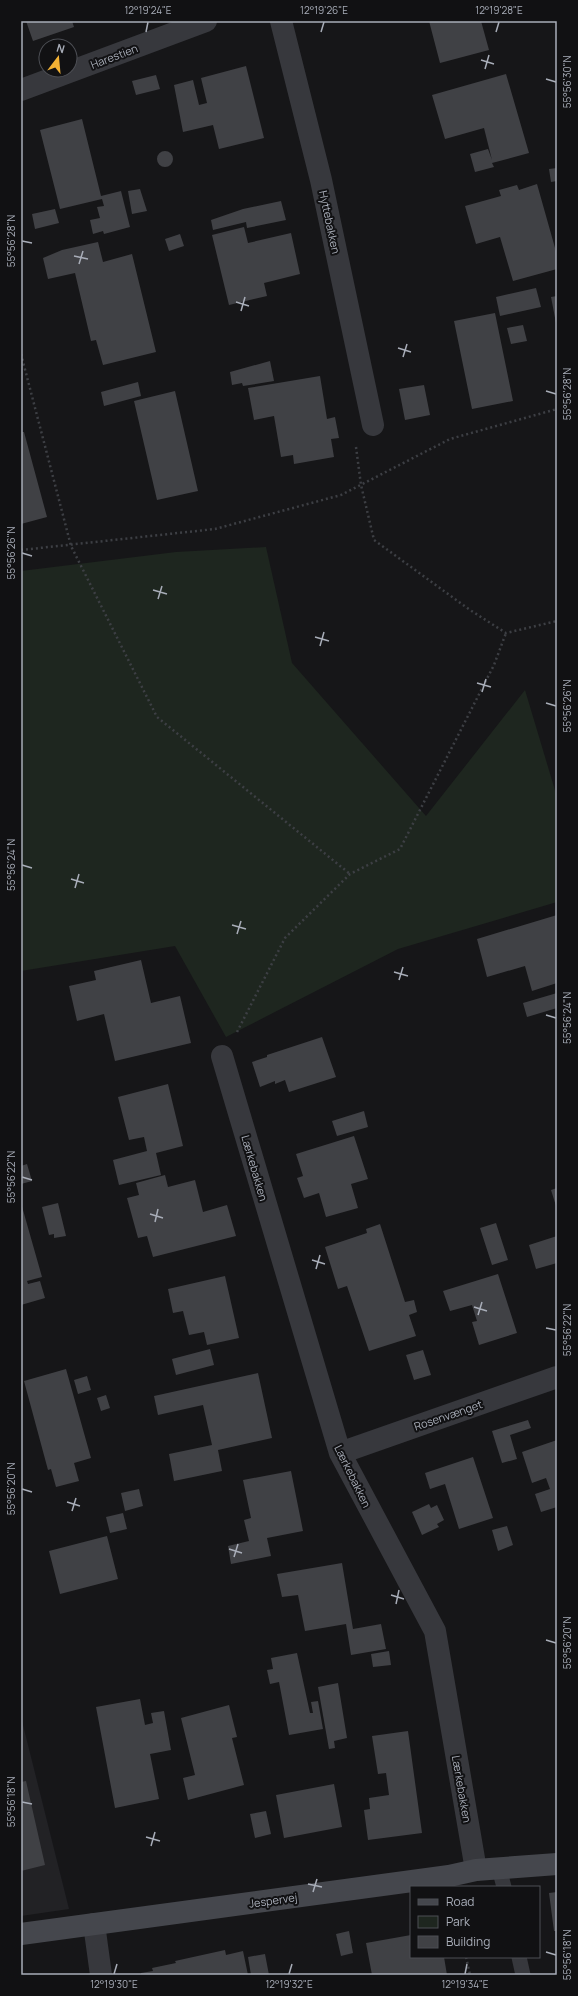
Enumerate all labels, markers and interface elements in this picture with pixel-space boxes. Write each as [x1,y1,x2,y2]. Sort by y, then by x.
text: 12°19'24"E [124,3,172,17]
text: 12°19'26"E [300,3,348,17]
text: 12°19'28"E [475,3,523,17]
north arrow [38,38,78,78]
text: N [55,40,67,56]
street label: Harestien [88,40,140,72]
text: 55°56'30"N [560,56,574,108]
street label: Hyttebakken [316,189,344,255]
text: 55°56'28"N [4,215,18,267]
text: 55°56'28"N [560,368,574,420]
text: 55°56'26"N [4,526,18,579]
text: 55°56'26"N [560,679,574,732]
text: 55°56'24"N [4,839,18,891]
text: 55°56'24"N [560,992,574,1044]
street label: Lærkebakken [238,1133,272,1203]
text: 55°56'22"N [4,1151,18,1203]
text: 55°56'22"N [560,1304,574,1356]
street label: Rosenvænget [412,1396,484,1434]
street label: Lærkebakken [331,1442,375,1510]
text: 55°56'20"N [4,1462,18,1515]
text: 55°56'20"N [560,1616,574,1669]
street label: Lærkebakken [449,1754,475,1824]
text: 55°56'18"N [4,1777,18,1827]
legend [410,1886,540,1958]
street label: Jespervej [248,1889,298,1911]
text: Road [446,1893,474,1910]
text: Park [446,1913,471,1930]
text: 55°56'18"N [560,1930,574,1980]
text: Building [446,1933,490,1950]
text: 12°19'30"E [90,1977,138,1991]
text: 12°19'32"E [265,1977,313,1991]
text: 12°19'34"E [441,1977,489,1991]

